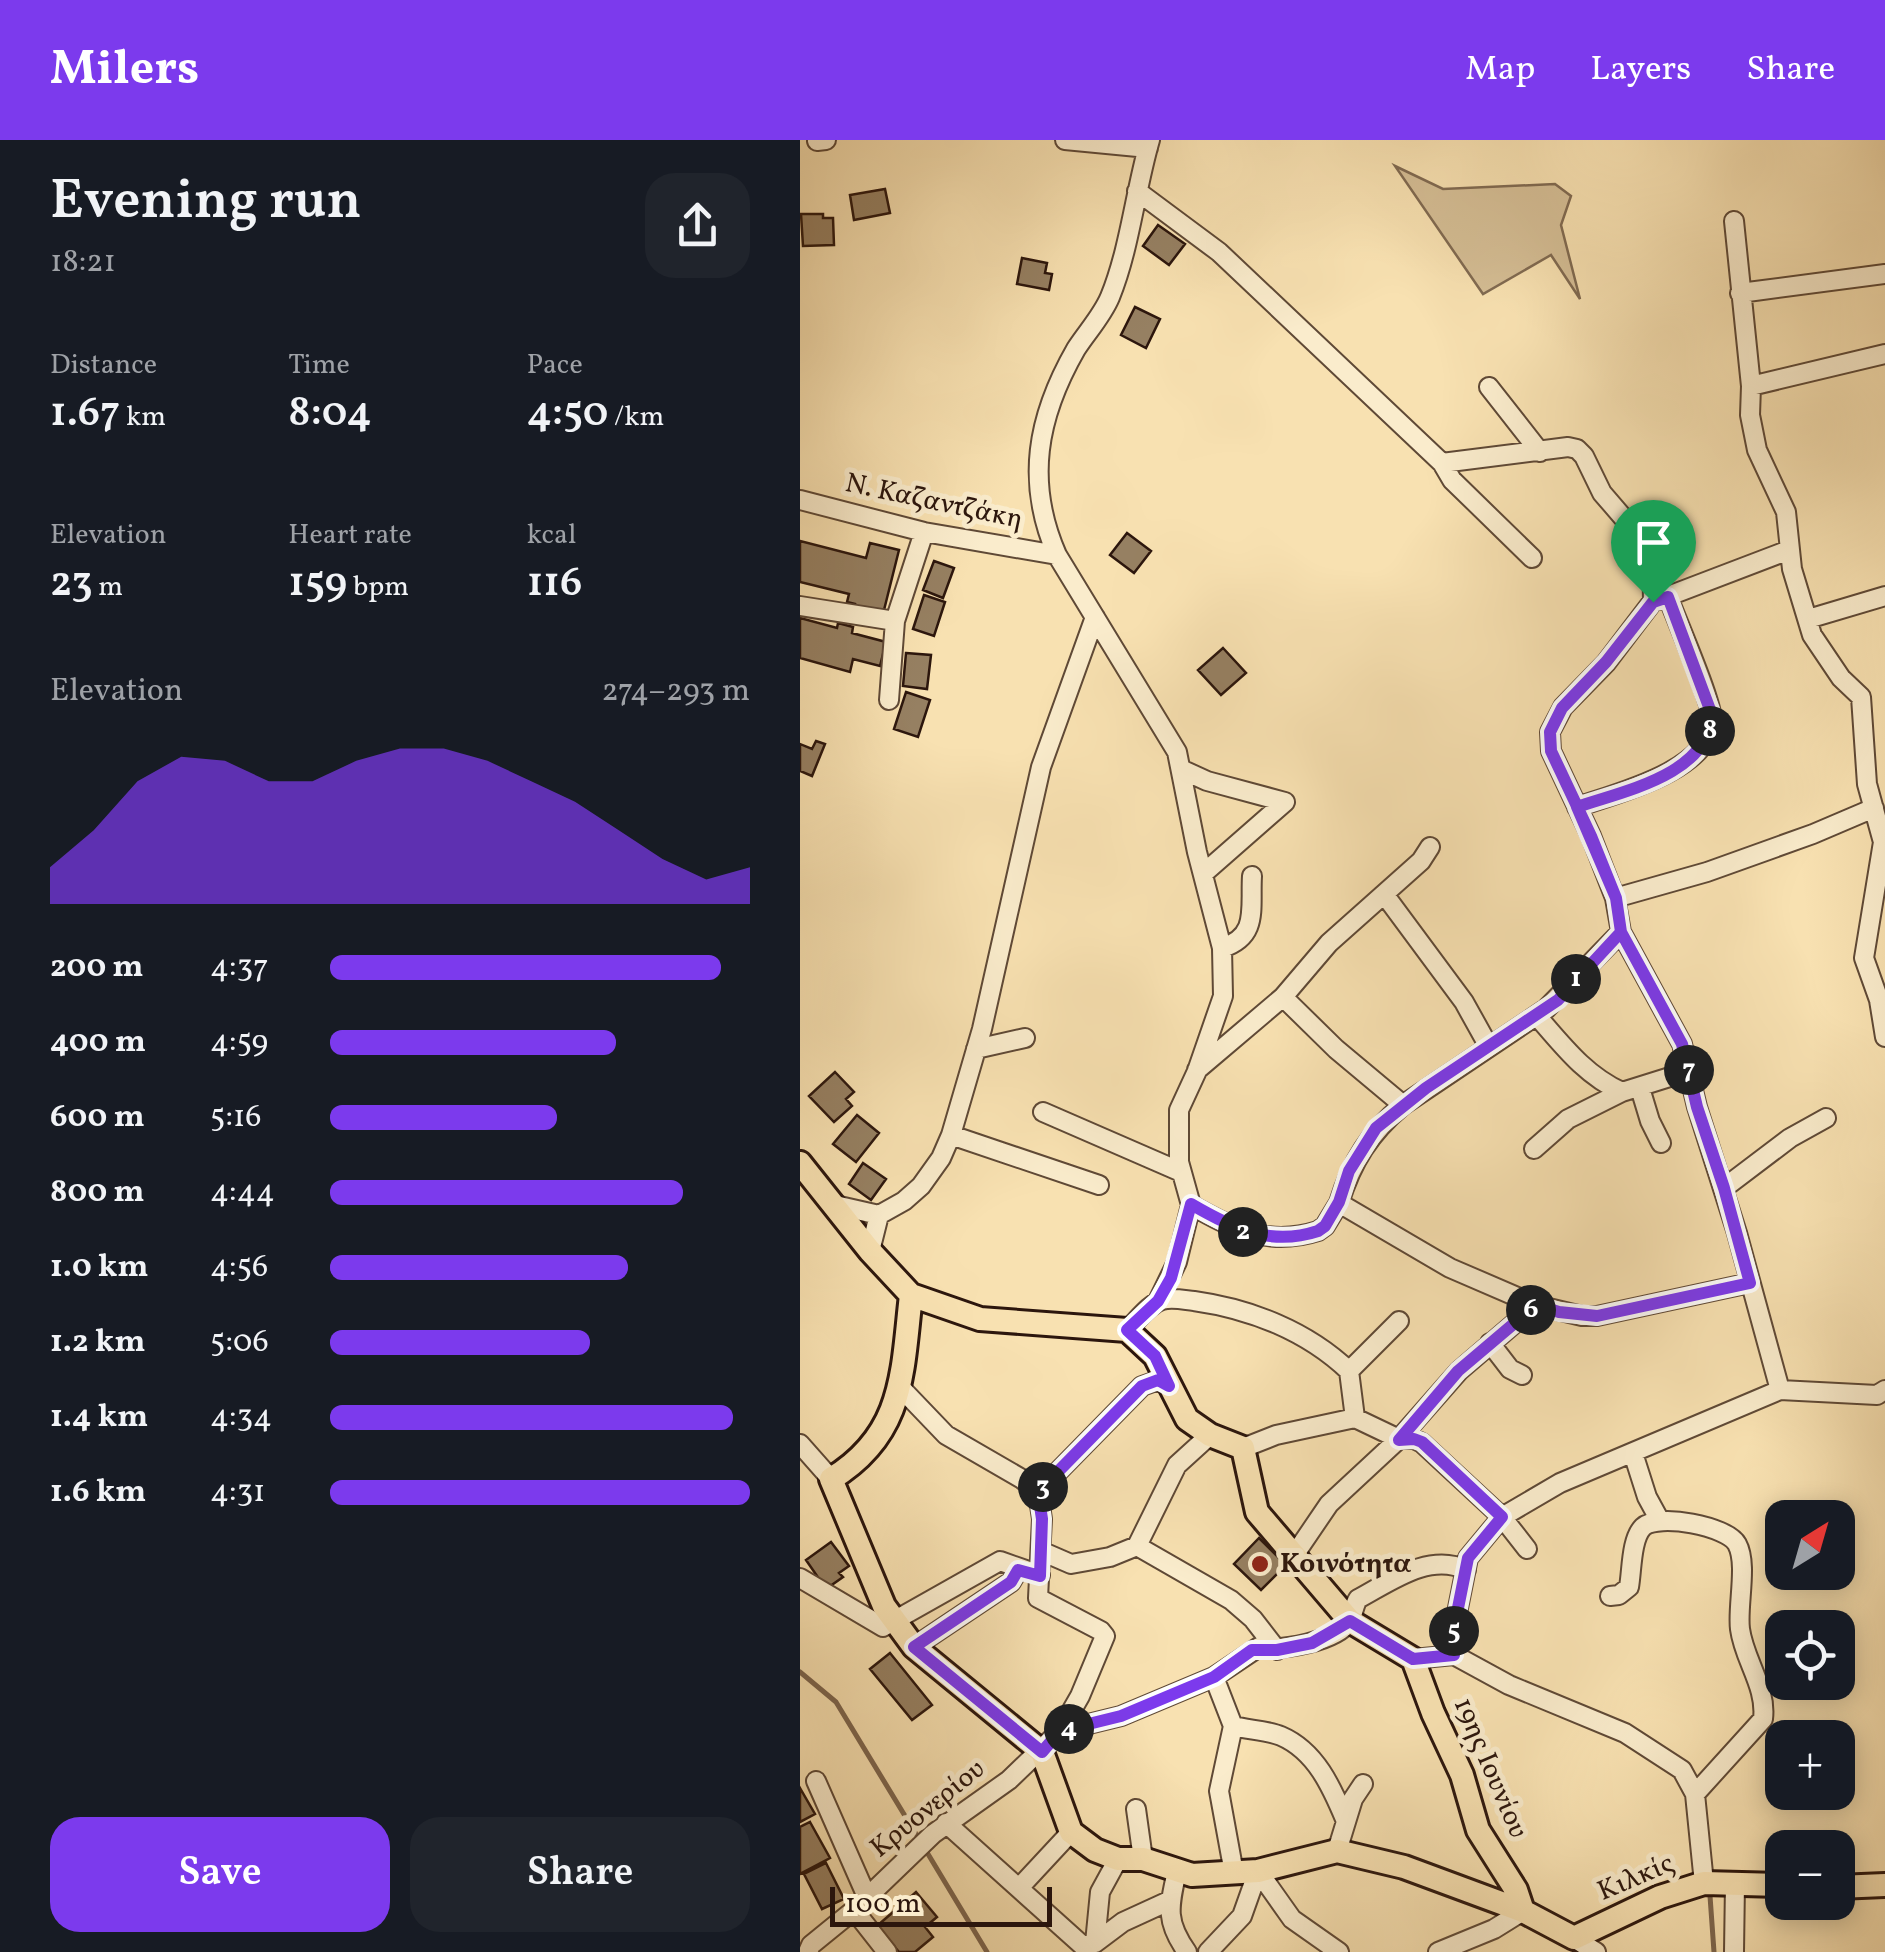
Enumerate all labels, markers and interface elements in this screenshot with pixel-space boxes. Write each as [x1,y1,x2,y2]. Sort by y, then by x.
text: Milers [50,37,199,104]
text: Map [1465,46,1535,94]
text: Layers [1590,46,1691,94]
text: Share [1746,46,1835,94]
text: Evening run [50,165,362,241]
button: share [645,173,750,278]
text: 18:21 [50,241,116,285]
text: Distance [50,346,157,385]
text: Time [288,346,350,385]
text: Pace [527,346,583,385]
text: 1.67 [50,385,120,444]
text: 8:04 [288,385,372,444]
text: 4:50 [527,385,608,444]
text: km [120,398,166,437]
text: /km [608,398,664,437]
street label: Ν. Καζαντζάκη [841,464,1027,540]
pin [1611,500,1696,603]
icon: arrive [1626,515,1681,570]
text: Elevation [50,516,166,555]
text: Heart rate [288,516,412,555]
text: kcal [527,516,576,555]
text: 23 [50,555,93,614]
text: 159 [288,555,347,614]
text: 116 [527,555,582,614]
text: m [93,568,123,607]
text: bpm [347,568,409,607]
text: Elevation [50,670,183,714]
text: 274–293 m [601,670,750,714]
pin: 8 [1685,706,1735,756]
text: 8 [1702,711,1718,750]
text: 200 m [50,946,144,990]
text: 4:37 [210,946,269,990]
pin: 1 [1551,954,1601,1004]
text: 1 [1570,959,1582,998]
text: 400 m [50,1021,146,1065]
text: 4:59 [210,1021,268,1065]
pin: 7 [1664,1045,1714,1095]
text: 7 [1682,1050,1696,1089]
text: 600 m [50,1096,145,1140]
text: 5:16 [210,1096,262,1140]
text: 800 m [50,1171,145,1215]
text: 4:44 [210,1171,275,1215]
pin: 2 [1218,1207,1268,1257]
text: 2 [1236,1212,1250,1251]
text: 1.0 km [50,1246,148,1290]
text: 4:56 [210,1246,268,1290]
pin: 6 [1506,1285,1556,1335]
text: 6 [1523,1290,1539,1329]
text: 1.2 km [50,1321,145,1365]
text: 5:06 [210,1321,269,1365]
text: 1.4 km [50,1396,148,1440]
text: 4:34 [210,1396,272,1440]
pin: 3 [1018,1462,1068,1512]
text: 3 [1036,1467,1050,1506]
text: 1.6 km [50,1471,146,1515]
text: 4:31 [210,1471,266,1515]
north arrow [1765,1500,1855,1590]
map controls [1765,1500,1855,1920]
place label: Κοινότητα [1280,1545,1411,1584]
marker: Κοινότητα [1249,1553,1271,1575]
pin: 5 [1429,1606,1479,1656]
button: locate [1765,1610,1855,1700]
text: 5 [1447,1611,1461,1650]
street label: 19ης Ιουνίου [1443,1692,1537,1844]
pin: 4 [1044,1704,1094,1754]
text: 4 [1061,1709,1077,1748]
button: + [1765,1720,1855,1810]
street label: Κρυονερίου [862,1751,994,1867]
button: Save [50,1817,390,1932]
button: Share [410,1817,750,1932]
button: − [1765,1830,1855,1920]
street label: Κιλκίς [1592,1844,1680,1912]
scale bar [830,1882,1052,1926]
text: 100 m [845,1885,920,1924]

